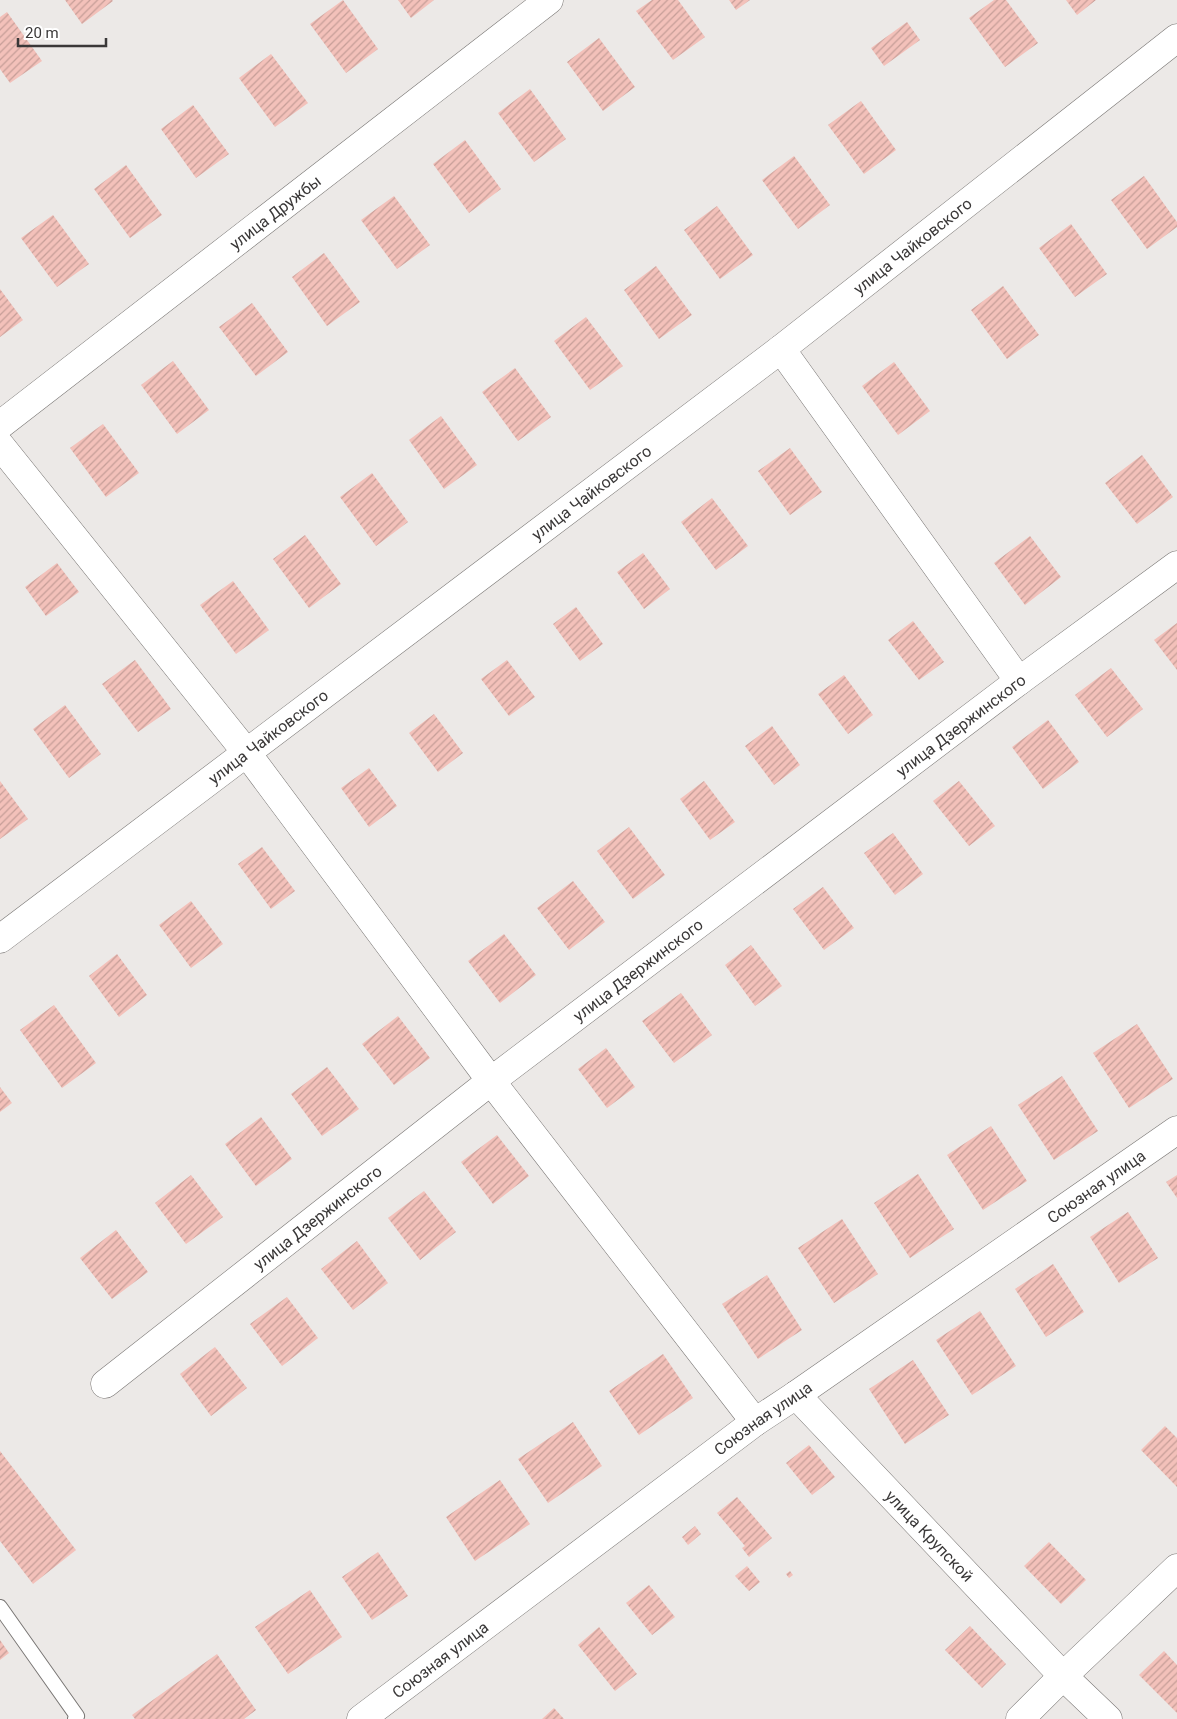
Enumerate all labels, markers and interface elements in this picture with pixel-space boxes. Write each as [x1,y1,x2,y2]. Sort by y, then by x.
scale bar [18,15,105,47]
text: 20 m [25,24,59,42]
street label: улица Дружбы [226,171,324,253]
street label: улица Чайковского [850,193,975,298]
street label: улица Чайковского [528,441,655,544]
street label: улица Дзержинского [892,670,1029,780]
street label: улица Чайковского [204,685,332,788]
street label: улица Дзержинского [569,914,707,1025]
street label: Союзная улица [1043,1146,1149,1227]
street label: улица Дзержинского [249,1161,385,1273]
street label: Союзная улица [710,1377,816,1459]
street label: улица Крупской [882,1486,977,1585]
street label: Союзная улица [388,1617,492,1702]

